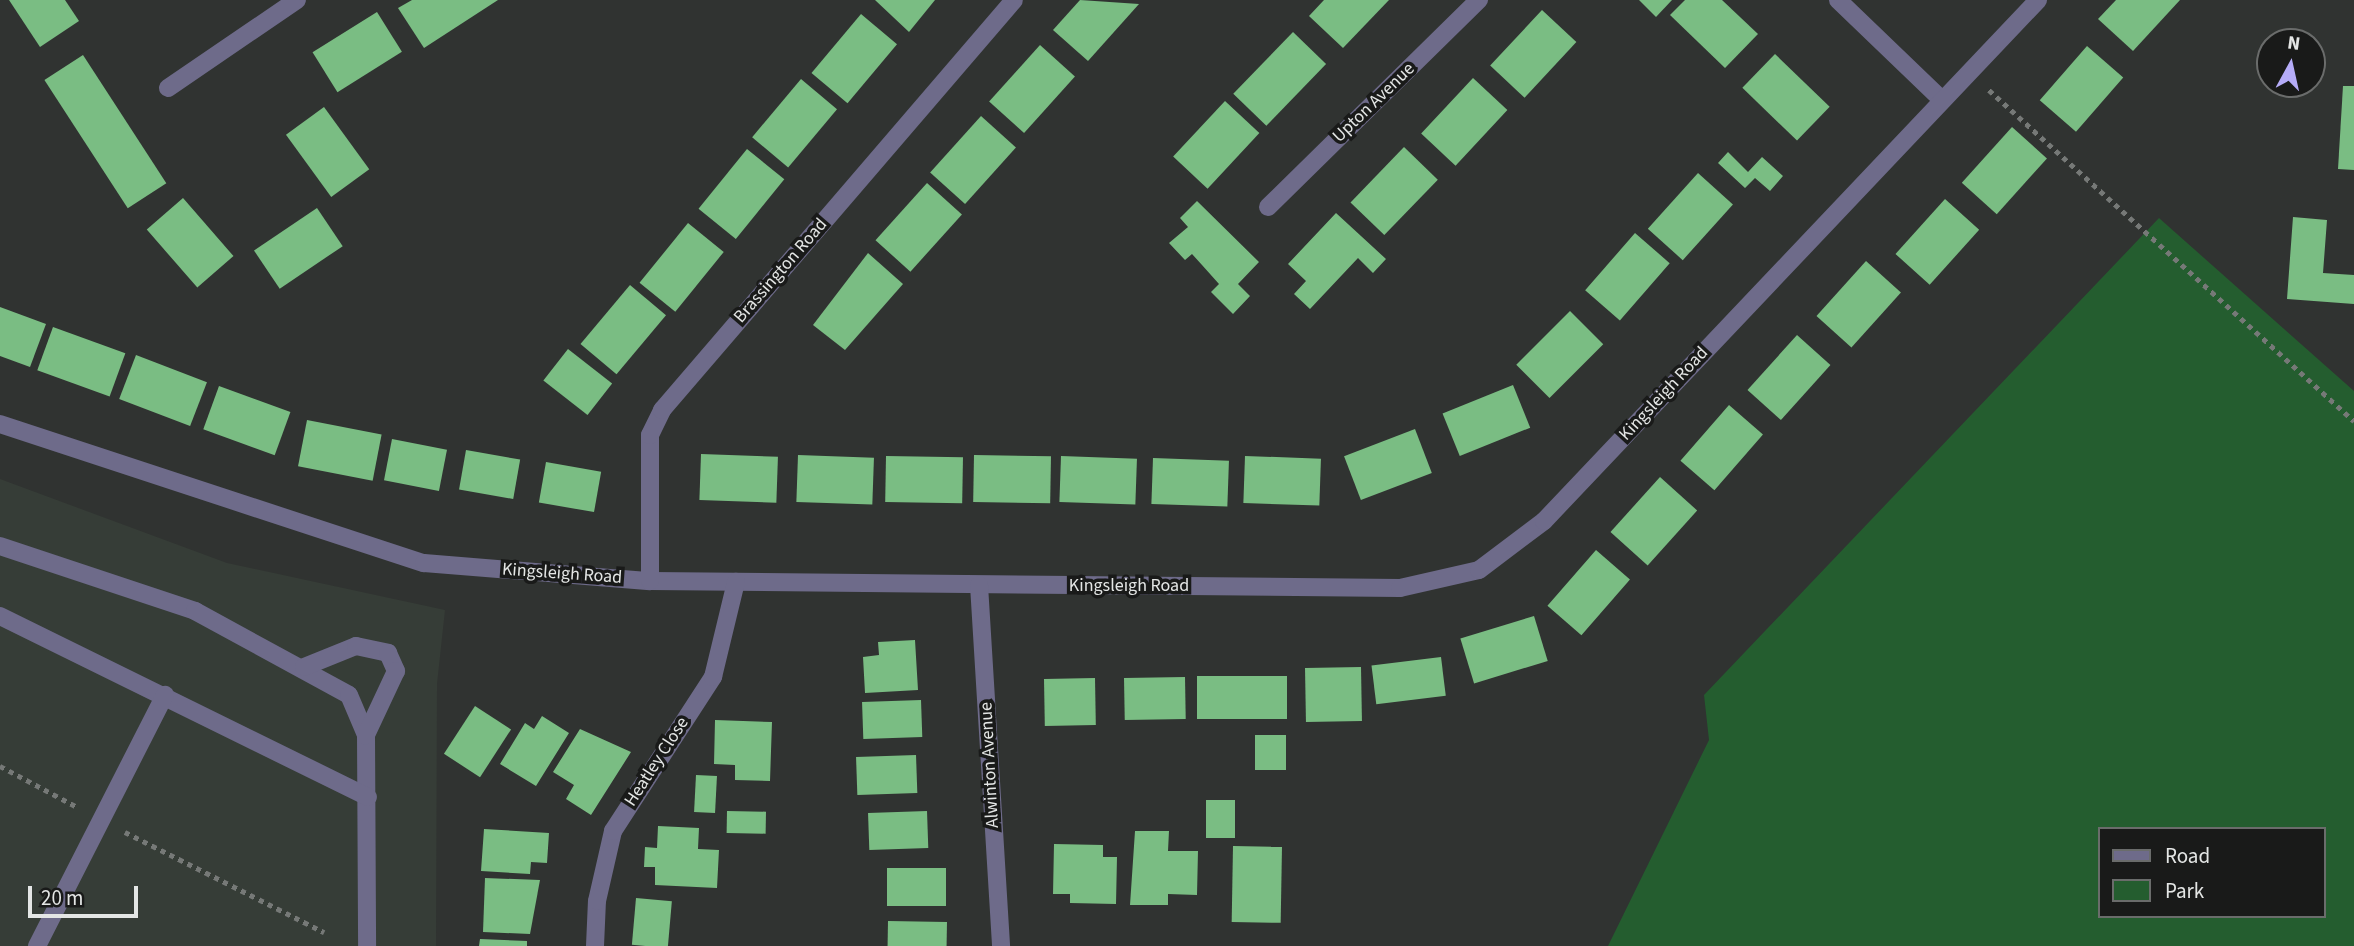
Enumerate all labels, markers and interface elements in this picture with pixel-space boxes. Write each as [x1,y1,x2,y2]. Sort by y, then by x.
north arrow [2256,28,2326,98]
text: N [2286,29,2302,58]
street label: Upton Avenue [1328,58,1420,148]
street label: Brassington Road [730,214,832,328]
street label: Kingsleigh Road [1615,343,1713,445]
street label: Kingsleigh Road [501,559,623,589]
street label: Kingsleigh Road [1069,575,1189,597]
street label: Alwinton Avenue [976,701,1004,829]
street label: Heatley Close [620,713,694,811]
legend [2098,827,2326,918]
text: Road [2165,841,2210,871]
scale bar [32,872,142,916]
text: Park [2165,876,2204,906]
text: 20 m [41,883,83,913]

